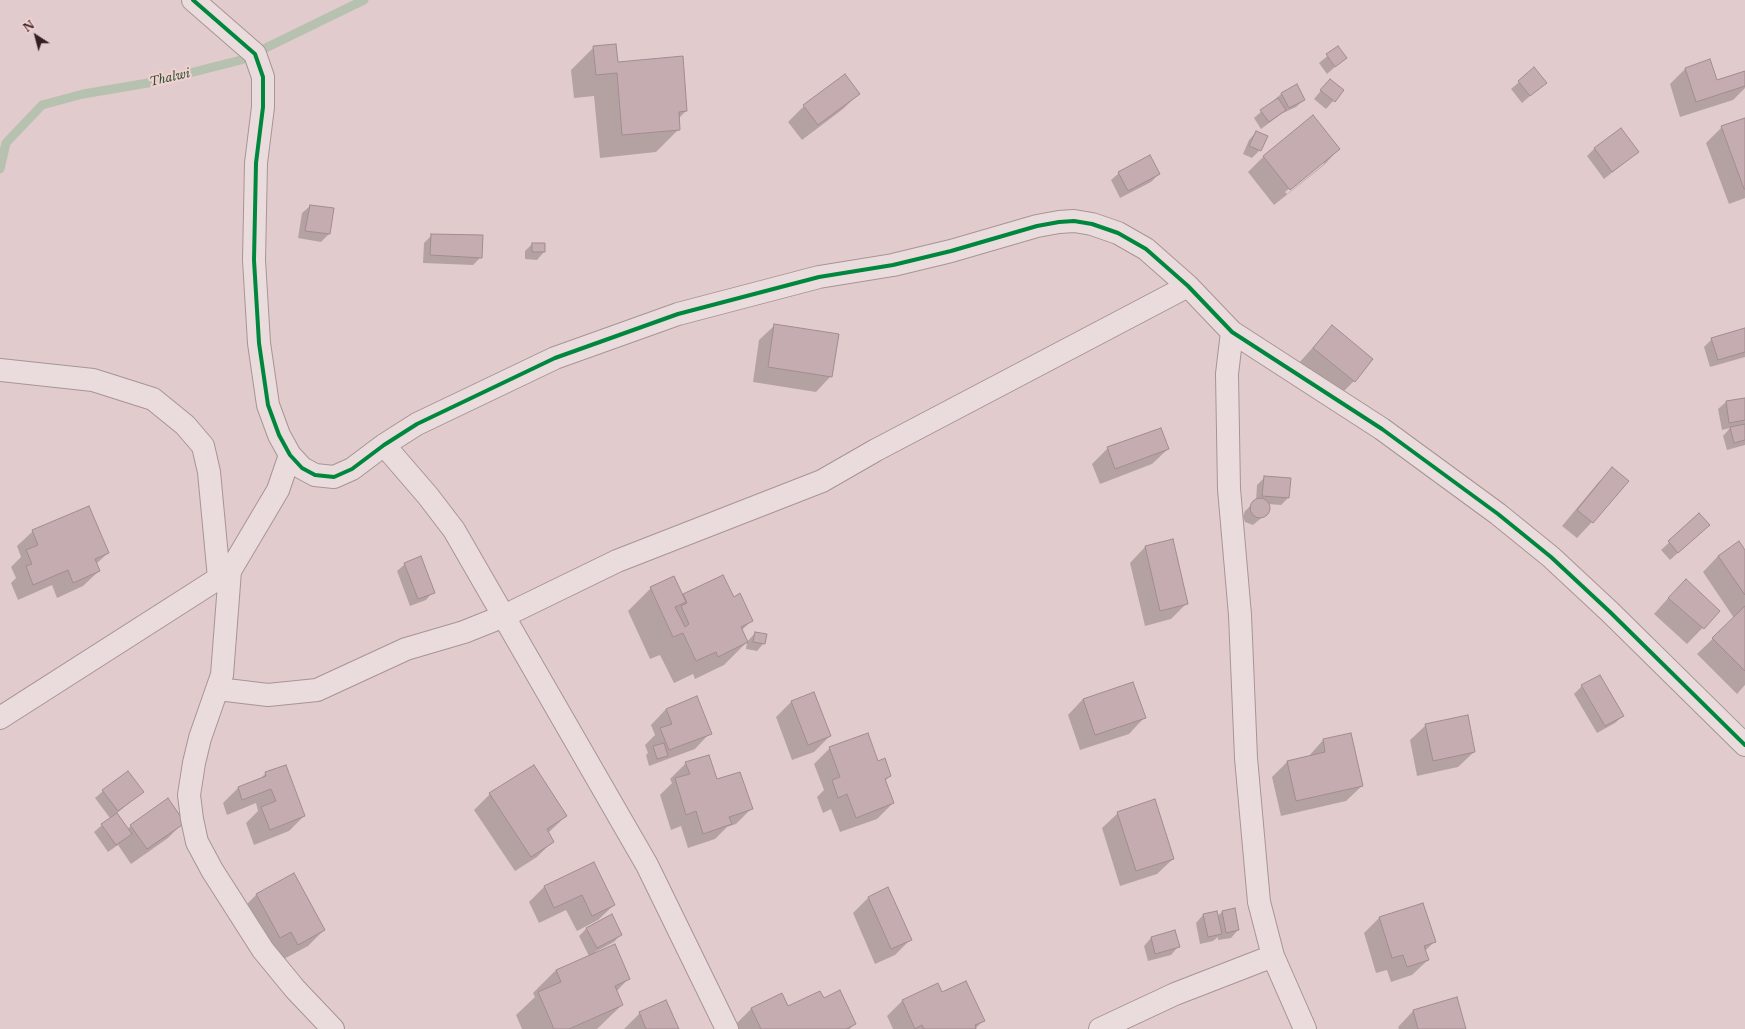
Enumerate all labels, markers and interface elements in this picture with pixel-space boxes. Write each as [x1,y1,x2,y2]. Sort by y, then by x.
north arrow [16,16,56,56]
text: N [21,18,37,35]
water label: Thalwi [148,66,192,90]

